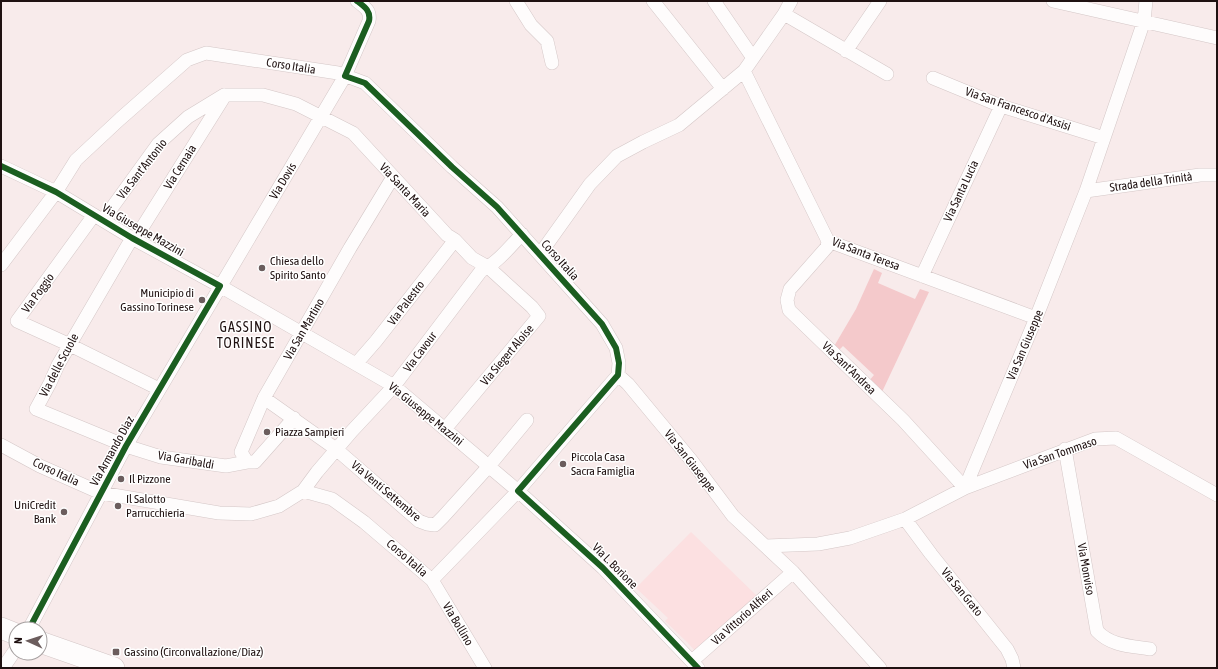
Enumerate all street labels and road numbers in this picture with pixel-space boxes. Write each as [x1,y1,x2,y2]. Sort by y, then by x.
street label: Corso Italia [265,55,317,77]
street label: Via San Francesco d'Assisi [963,84,1073,134]
street label: Via Sant'Antonio [114,136,170,202]
street label: Via Cernaia [161,142,199,192]
street label: Via Santa Lucia [941,158,981,224]
street label: Via Dovis [267,160,299,202]
street label: Via Santa Maria [377,160,433,220]
street label: Strada della Trinità [1109,169,1193,195]
street label: Via Giuseppe Mazzini [99,201,187,259]
street label: Via Santa Teresa [830,235,902,273]
street label: Corso Italia [538,237,582,283]
street label: Via Poggio [19,270,57,316]
street label: Via Palestro [385,278,428,328]
street label: Via San Martino [281,295,327,362]
street label: Via San Giuseppe [1004,308,1046,382]
street label: Via Siegert Aloise [478,322,536,388]
street label: Via Cavour [400,329,440,375]
street label: Via delle Scuole [36,331,82,399]
street label: Via Sant'Andrea [819,339,879,397]
street label: Via Giuseppe Mazzini [386,379,466,449]
street label: Via Armando Diaz [87,413,137,488]
street label: Via San Giuseppe [661,427,719,495]
street label: Via San Tommaso [1021,434,1099,472]
street label: Via Garibaldi [157,448,215,472]
street label: Corso Italia [31,455,81,489]
street label: Via Venti Settembre [348,458,424,524]
street label: Corso Italia [384,536,430,580]
street label: Via L. Borione [589,540,641,592]
street label: Via Monviso [1075,542,1098,597]
street label: Via San Grato [938,565,986,619]
street label: Via Vittorio Alfieri [709,586,775,648]
street label: Via Bollino [440,600,476,648]

